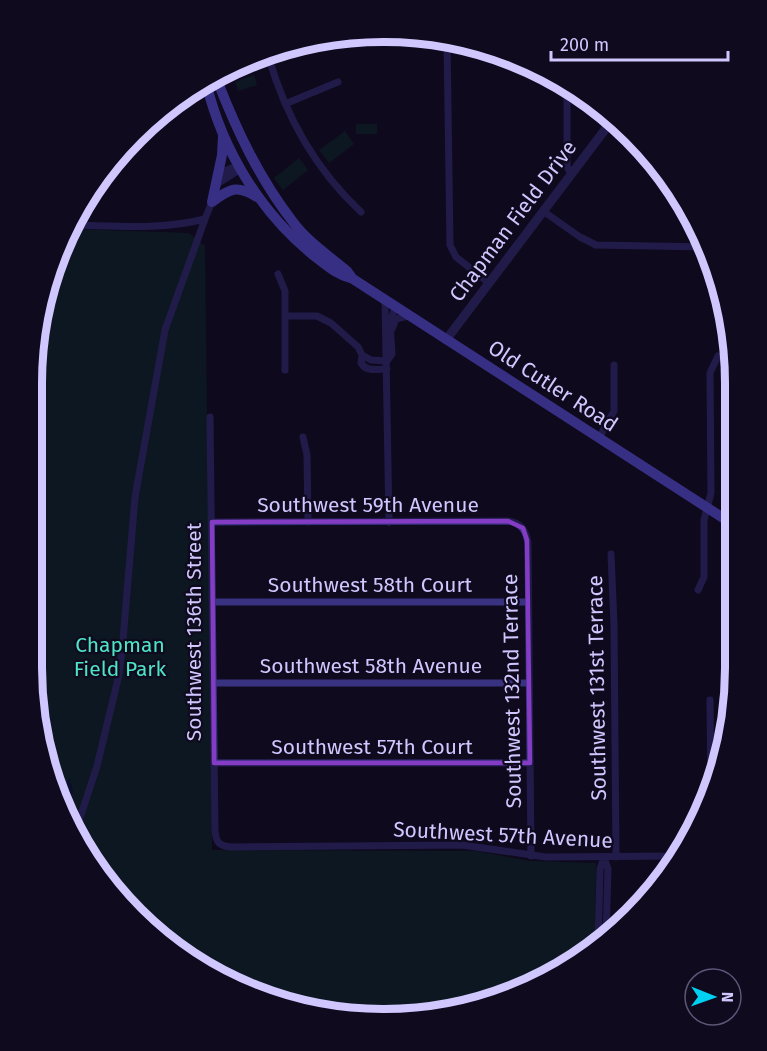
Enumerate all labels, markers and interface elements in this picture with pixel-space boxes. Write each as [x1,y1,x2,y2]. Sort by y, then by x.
scale bar [551,24,728,62]
text: 200 m [560,34,609,56]
street label: Chapman Field Drive [444,135,582,307]
street label: Old Cutler Road [483,334,623,438]
street label: Southwest 59th Avenue [257,492,479,518]
street label: Southwest 136th Street [181,522,207,741]
street label: Southwest 58th Court [268,572,473,598]
street label: Southwest 132nd Terrace [497,574,527,808]
street label: Southwest 131st Terrace [582,575,612,801]
park label: Chapman Field Park [74,632,166,682]
street label: Southwest 58th Avenue [260,653,482,679]
street label: Southwest 57th Court [271,734,473,760]
street label: Southwest 57th Avenue [393,816,613,854]
north arrow [683,967,743,1027]
text: N [718,992,737,1003]

